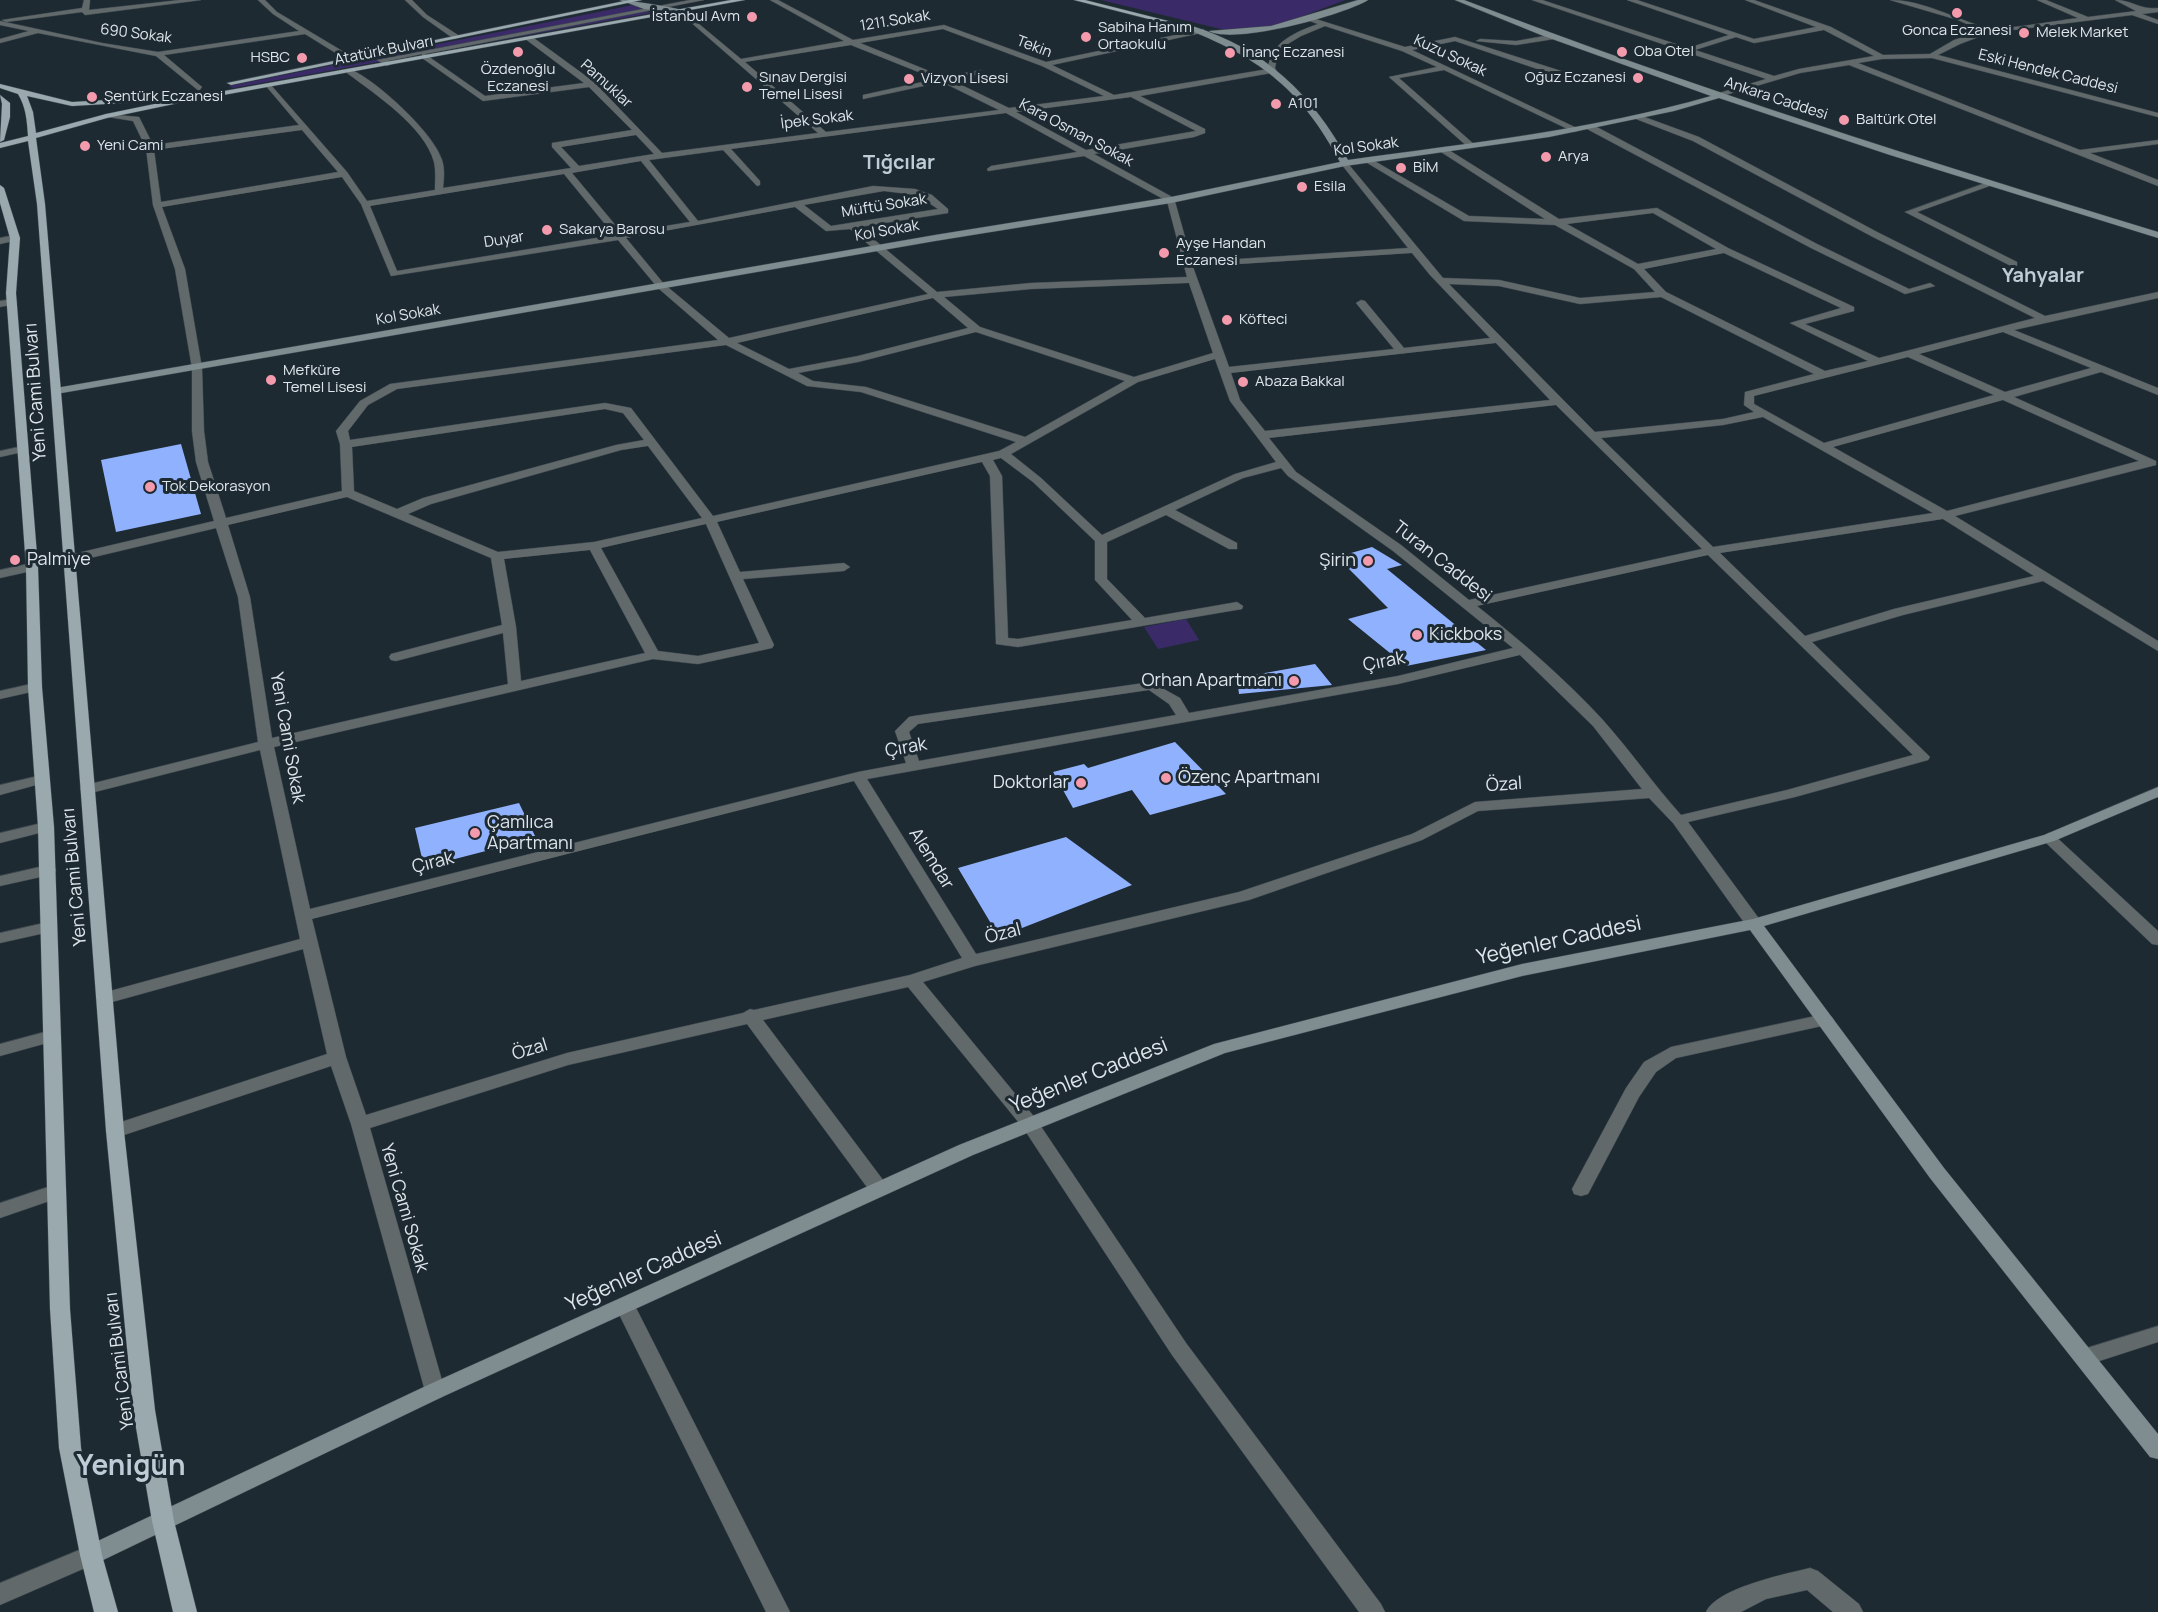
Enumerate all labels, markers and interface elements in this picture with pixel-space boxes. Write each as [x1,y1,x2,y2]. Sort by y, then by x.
marker: Gonca Eczanesi [1950,6,1964,20]
street label: 1211.Sokak [859,7,931,35]
place label: İstanbul Avm [652,8,740,26]
marker: İstanbul Avm [745,10,759,24]
place label: Sabiha Hanım Ortaokulu [1098,19,1192,54]
street label: 690 Sokak [99,21,173,47]
place label: Gonca Eczanesi [1902,22,2012,40]
place label: Melek Market [2036,24,2128,42]
marker: Melek Market [2017,26,2031,40]
marker: Sabiha Hanım Ortaokulu [1079,30,1093,44]
street label: Kuzu Sokak [1411,31,1489,81]
street label: Tekin [1014,32,1054,62]
street label: Atatürk Bulvarı [333,33,435,69]
place label: Oba Otel [1634,43,1694,61]
place label: İnanç Eczanesi [1242,44,1345,62]
marker: Özdenoğlu Eczanesi [511,45,525,59]
marker: Oba Otel [1615,45,1629,59]
marker: İnanç Eczanesi [1223,46,1237,60]
street label: Eski Hendek Caddesi [1976,46,2120,98]
place label: HSBC [251,49,290,67]
marker: HSBC [295,51,309,65]
street label: Pamuklar [576,56,636,112]
place label: Özdenoğlu Eczanesi [481,61,555,96]
place label: Sınav Dergisi Temel Lisesi [759,69,847,104]
place label: Oğuz Eczanesi [1525,69,1626,87]
place label: Vizyon Lisesi [921,70,1009,88]
marker: Oğuz Eczanesi [1631,71,1645,85]
marker: Vizyon Lisesi [902,72,916,86]
street label: Ankara Caddesi [1722,74,1830,124]
marker: Sınav Dergisi Temel Lisesi [740,80,754,94]
place label: Şentürk Eczanesi [104,88,223,106]
marker: Şentürk Eczanesi [85,90,99,104]
street label: Kara Osman Sokak [1016,95,1136,171]
place label: A101 [1288,95,1318,113]
marker: A101 [1269,97,1283,111]
street label: İpek Sokak [780,107,854,133]
place label: Baltürk Otel [1856,111,1937,129]
marker: Baltürk Otel [1837,113,1851,127]
street label: Kol Sokak [1333,134,1399,160]
place label: Yeni Cami [97,137,163,155]
marker: Yeni Cami [78,139,92,153]
place label: Arya [1558,148,1589,166]
marker: Arya [1539,150,1553,164]
district label: Tığcılar [863,151,935,175]
place label: BİM [1413,159,1438,177]
marker: BİM [1394,161,1408,175]
place label: Esila [1314,178,1346,196]
marker: Esila [1295,180,1309,194]
street label: Müftü Sokak [840,190,928,222]
street label: Kol Sokak [853,216,921,246]
place label: Sakarya Barosu [559,221,665,239]
marker: Sakarya Barosu [540,223,554,237]
street label: Duyar [483,228,525,252]
place label: Ayşe Handan Eczanesi [1176,235,1266,270]
marker: Ayşe Handan Eczanesi [1157,246,1171,260]
district label: Yahyalar [2002,264,2084,288]
street label: Kol Sokak [374,300,442,330]
place label: Köfteci [1239,311,1288,329]
marker: Köfteci [1220,313,1234,327]
street label: Yeni Cami Bulvarı [20,322,52,462]
place label: Mefküre Temel Lisesi [283,362,366,397]
marker: Mefküre Temel Lisesi [264,373,278,387]
place label: Abaza Bakkal [1255,373,1345,391]
marker: Abaza Bakkal [1236,375,1250,389]
place label: Tok Dekorasyon [162,478,270,496]
marker: Tok Dekorasyon [143,480,157,494]
street label: Turan Caddesi [1388,517,1496,607]
place label: Palmiye [27,549,91,571]
place label: Şirin [1319,550,1356,572]
marker: Palmiye [8,553,22,567]
marker: Şirin [1361,554,1375,568]
place label: Kickboks [1429,624,1502,646]
marker: Kickboks [1410,628,1424,642]
street label: Çırak [1361,647,1407,677]
place label: Orhan Apartmanı [1142,670,1282,692]
street label: Yeni Cami Sokak [265,671,309,805]
marker: Orhan Apartmanı [1287,674,1301,688]
street label: Çırak [883,734,929,762]
place label: Özenç Apartmanı [1178,767,1320,789]
marker: Özenç Apartmanı [1159,771,1173,785]
place label: Doktorlar [993,772,1069,794]
street label: Özal [1485,773,1523,797]
marker: Doktorlar [1074,776,1088,790]
street label: Yeni Cami Bulvarı [58,807,92,947]
place label: Çamlıca Apartmanı [487,812,573,854]
street label: Alemdar [904,824,958,894]
marker: Çamlıca Apartmanı [468,826,482,840]
street label: Çırak [410,847,456,879]
street label: Yeğenler Caddesi [1474,911,1644,971]
street label: Özal [983,919,1023,949]
street label: Yeğenler Caddesi [1006,1033,1172,1119]
street label: Özal [510,1034,550,1066]
street label: Yeni Cami Sokak [375,1141,433,1275]
street label: Yeğenler Caddesi [562,1226,726,1318]
street label: Yeni Cami Bulvarı [101,1291,139,1431]
district label: Yenigün [77,1450,185,1484]

